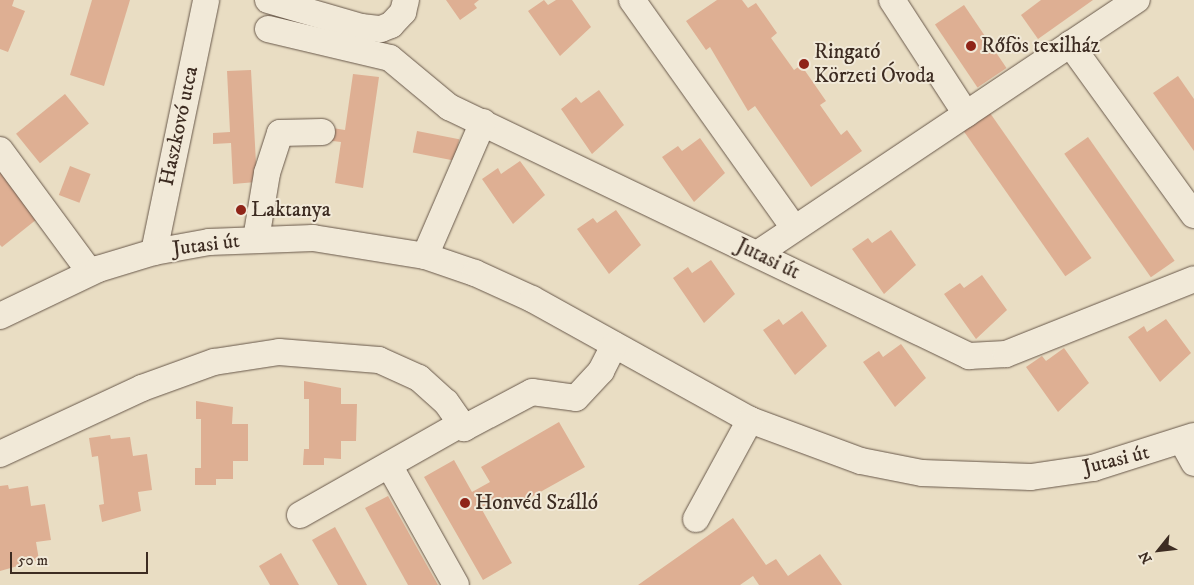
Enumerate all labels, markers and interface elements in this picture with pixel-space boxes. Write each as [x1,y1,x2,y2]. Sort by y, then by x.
place label: Rőfös texilház [981,33,1100,59]
place label: Ringató Körzeti Óvoda [814,39,935,89]
marker: Rőfös texilház [965,40,977,52]
marker: Ringató Körzeti Óvoda [798,58,810,70]
street label: Haszkovó utca [154,64,204,188]
place label: Laktanya [251,197,331,223]
marker: Laktanya [235,204,247,216]
street label: Jutasi út [171,228,241,262]
street label: Jutasi út [732,233,804,285]
street label: Jutasi út [1080,440,1152,480]
place label: Honvéd Szálló [475,490,598,516]
marker: Honvéd Szálló [459,497,471,509]
north arrow [1134,525,1184,575]
scale bar [12,542,150,574]
text: N [1135,548,1157,567]
text: 50 m [18,551,48,570]

